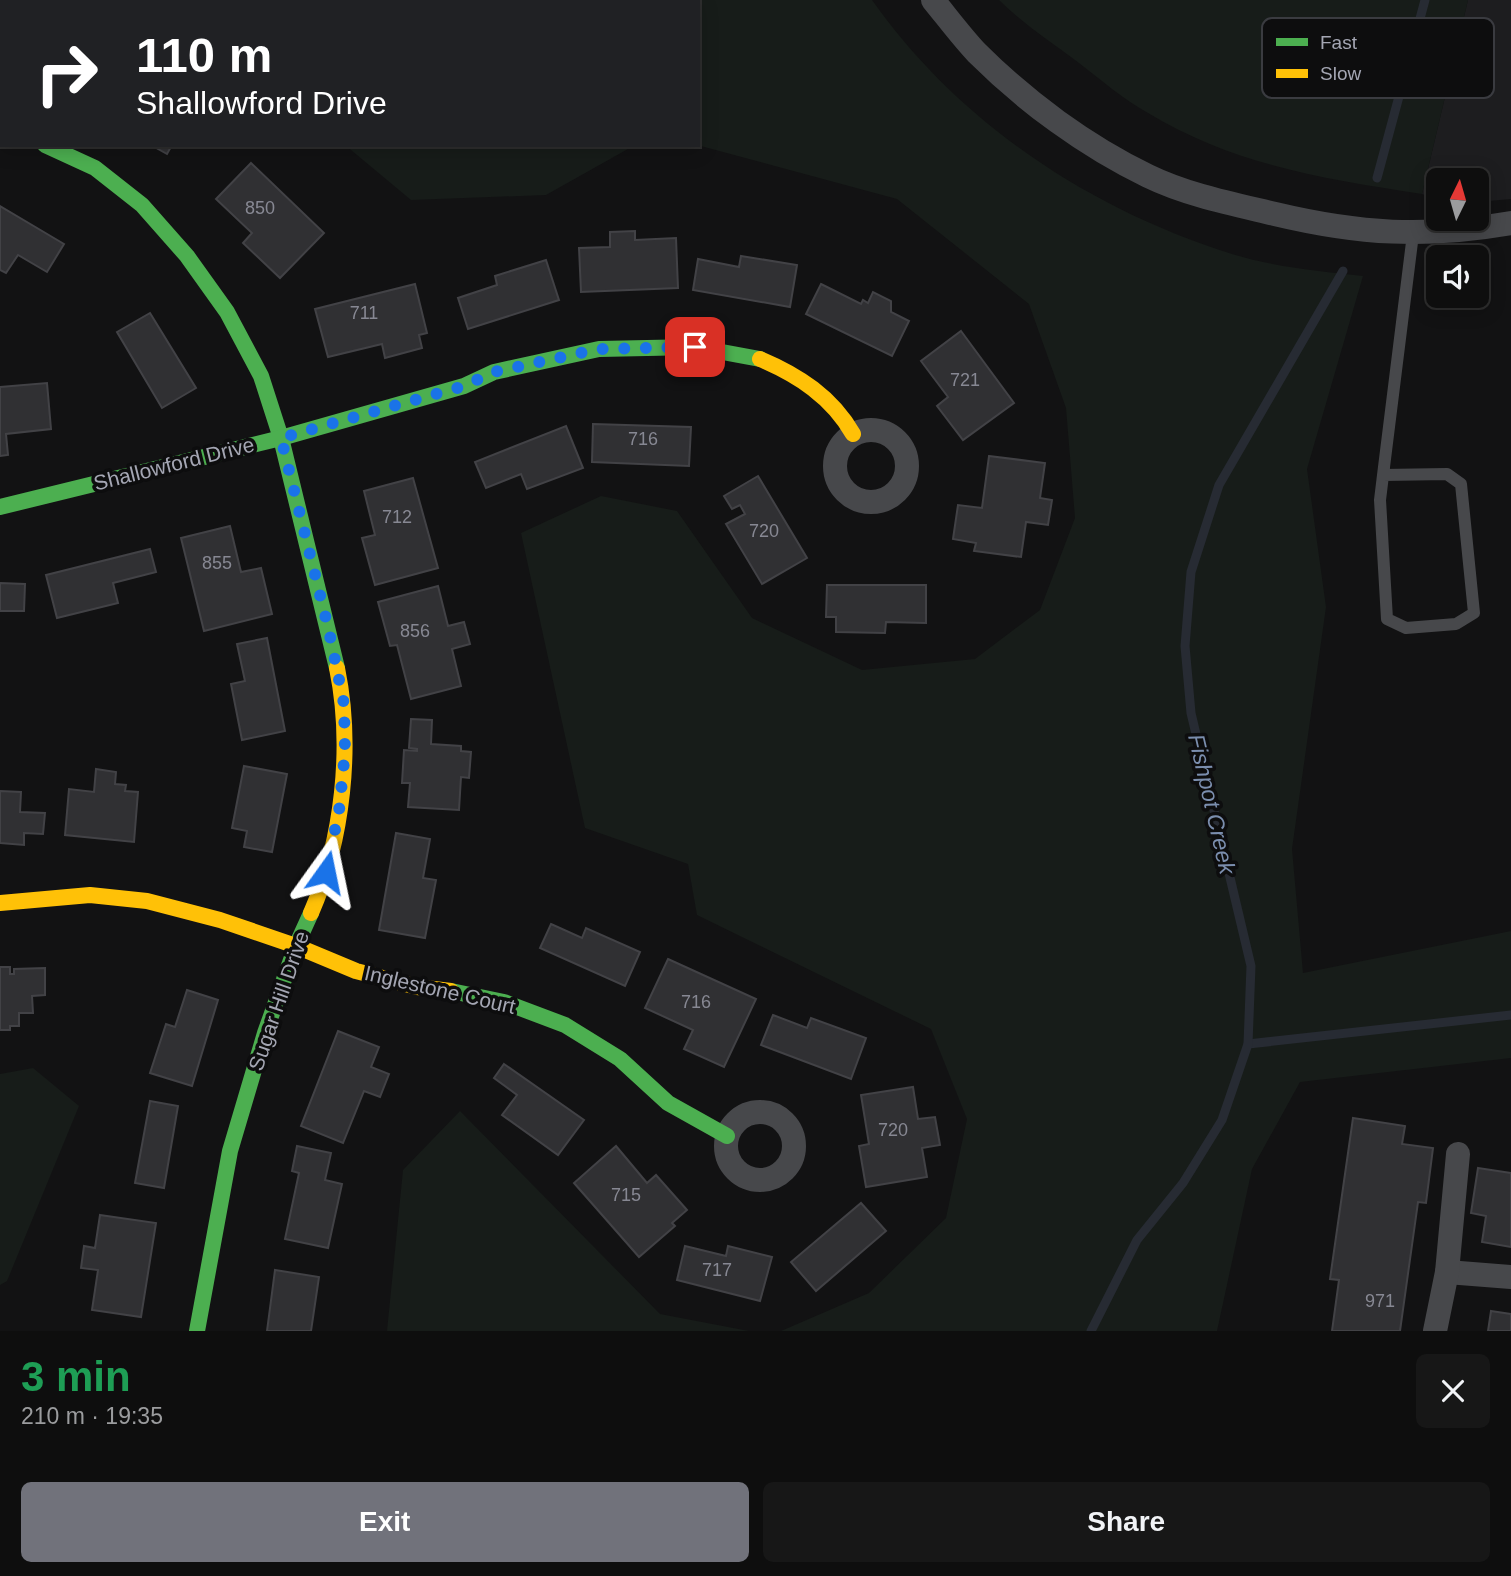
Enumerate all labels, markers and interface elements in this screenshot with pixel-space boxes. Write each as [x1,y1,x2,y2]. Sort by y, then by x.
legend [1262,18,1494,98]
icon: right [21,28,112,119]
text: 110 m [136,28,272,82]
text: Fast [1320,32,1358,53]
text: Slow [1320,63,1361,84]
text: Shallowford Drive [136,85,387,121]
north arrow [1426,168,1489,231]
map controls [1426,168,1489,308]
house number: 850 [245,198,275,218]
button: sound [1426,245,1489,308]
house number: 711 [350,303,378,323]
pin [665,317,725,377]
icon: arrive [676,328,714,366]
house number: 721 [950,370,980,390]
house number: 716 [628,429,658,449]
street label: Shallowford Drive [91,432,257,495]
house number: 712 [382,507,412,527]
house number: 720 [749,521,779,541]
house number: 855 [202,553,232,573]
house number: 856 [400,621,430,641]
water label: Fishpot Creek [1183,731,1241,878]
position arrow [289,835,363,909]
street label: Sugar Hill Drive [244,928,313,1074]
street label: Inglestone Court [362,961,518,1018]
house number: 716 [681,992,711,1012]
house number: 720 [878,1120,908,1140]
house number: 715 [611,1185,641,1205]
house number: 717 [702,1260,732,1280]
house number: 971 [1365,1291,1395,1311]
text: 3 min [21,1353,131,1400]
button: close [1416,1354,1490,1428]
text: 210 m · 19:35 [21,1403,163,1429]
button: Exit [21,1482,749,1562]
button: Share [763,1482,1490,1562]

